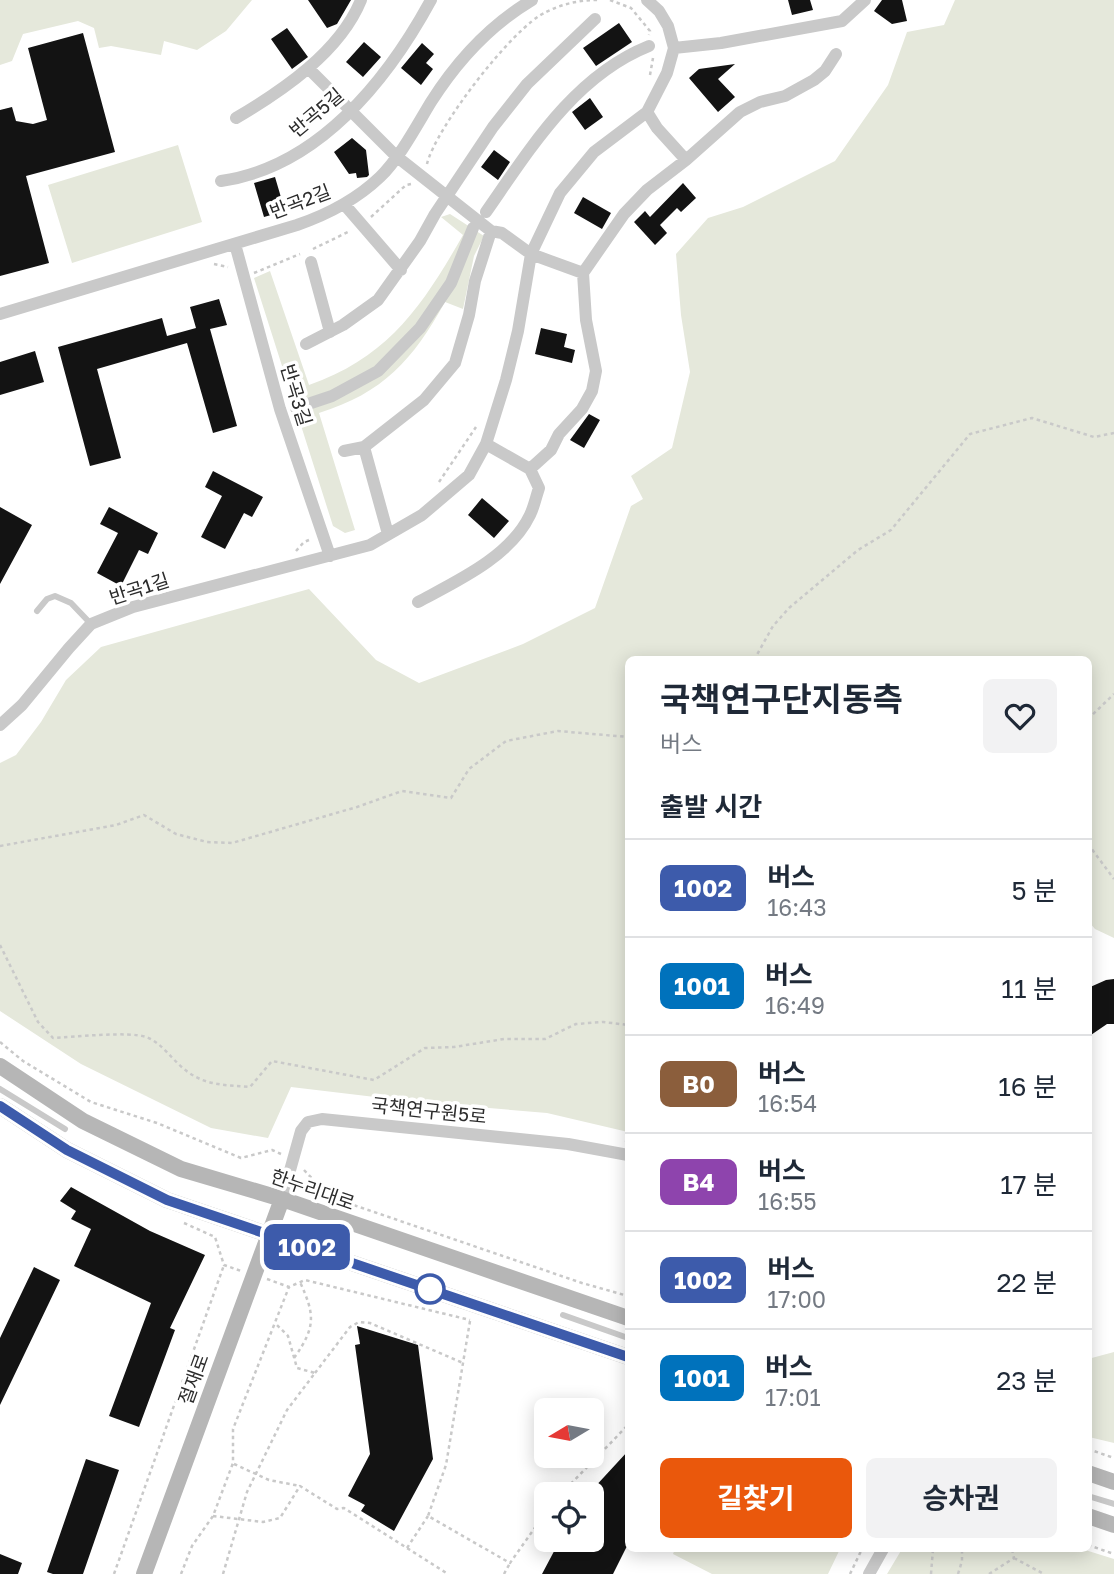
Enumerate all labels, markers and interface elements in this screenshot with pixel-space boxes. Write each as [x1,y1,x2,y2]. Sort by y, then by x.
street label: 반곡5길 [284,83,348,141]
street label: 반곡2길 [266,179,334,223]
street label: 반곡3길 [277,361,317,429]
street label: 반곡1길 [106,568,172,608]
text: 국책연구단지동측 [660,679,903,718]
button: heart [983,679,1057,753]
text: 버스 [660,729,702,757]
text: 출발 시간 [660,791,762,822]
text: 버스 [767,861,815,892]
text: 1002 [674,873,732,902]
text: 5 분 [1011,875,1057,906]
text: 16:43 [767,893,827,921]
text: 버스 [765,959,813,990]
text: 1001 [674,971,730,1000]
text: 11 분 [1001,973,1057,1004]
text: 16:49 [765,991,825,1019]
text: 버스 [758,1057,806,1088]
text: B0 [682,1069,715,1098]
text: 16 분 [998,1071,1057,1102]
text: 16:54 [758,1089,817,1117]
street label: 국책연구원5로 [370,1093,488,1127]
text: 버스 [758,1155,806,1186]
street label: 한누리대로 [268,1164,358,1214]
text: B4 [683,1167,714,1196]
text: 17 분 [1000,1169,1057,1200]
text: 16:55 [758,1187,817,1215]
line badge: 1002 [258,1224,356,1270]
text: 1002 [278,1232,336,1261]
text: 버스 [767,1253,815,1284]
text: 1002 [674,1265,732,1294]
text: 22 분 [996,1267,1057,1298]
unlabelled marker [415,1274,445,1304]
text: 17:00 [767,1285,826,1313]
street label: 절재로 [173,1350,213,1408]
text: 버스 [765,1351,813,1382]
text: 1001 [674,1363,730,1392]
text: 23 분 [996,1365,1057,1396]
text: 17:01 [765,1383,821,1411]
north arrow [534,1398,604,1468]
map controls [534,1398,604,1552]
button: 길찾기 [660,1458,852,1538]
button: 승차권 [866,1458,1057,1538]
button: locate [534,1482,604,1552]

